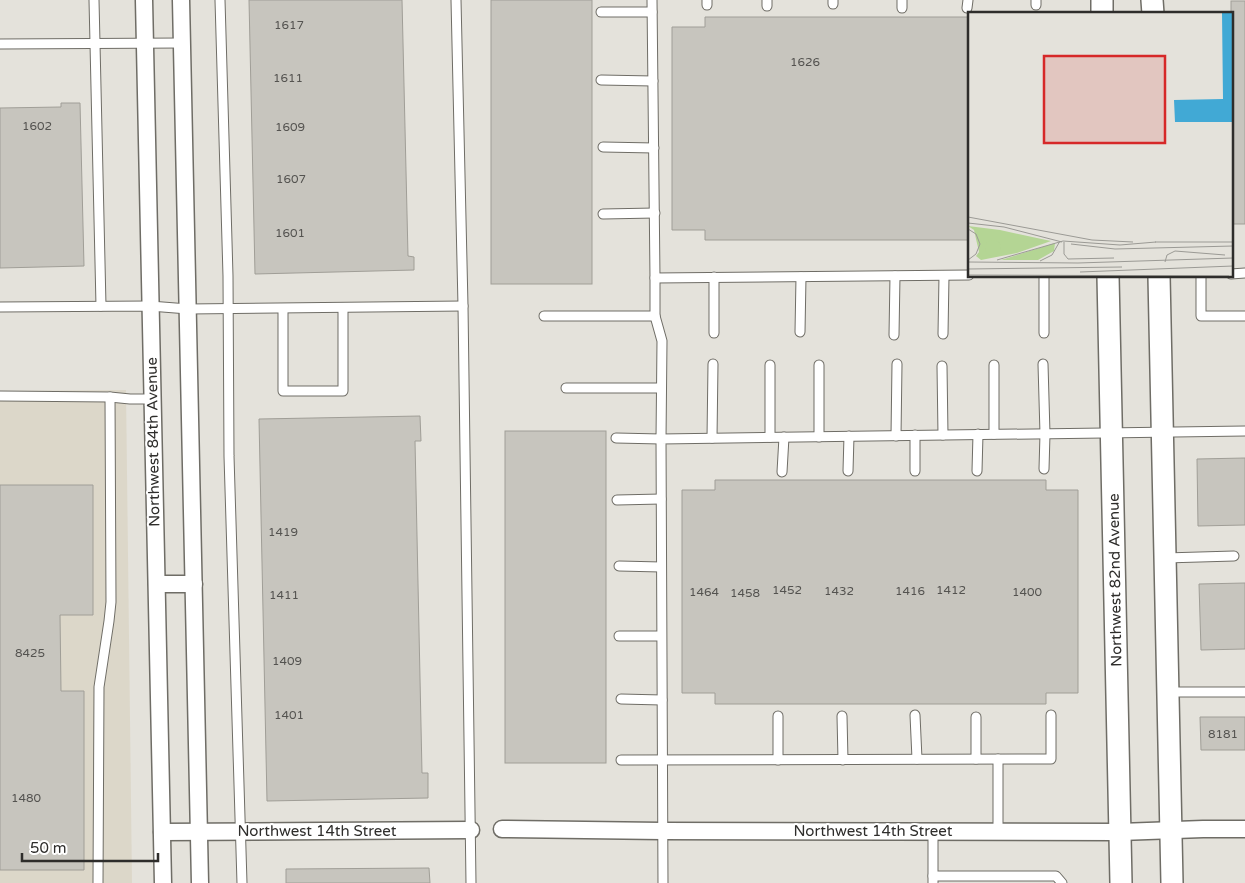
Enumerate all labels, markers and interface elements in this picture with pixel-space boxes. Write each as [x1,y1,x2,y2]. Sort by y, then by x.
inset map [968,12,1232,278]
house number: 1617 [274,18,304,32]
house number: 1626 [790,55,820,69]
house number: 1611 [273,71,303,85]
house number: 1602 [22,119,52,133]
house number: 1609 [275,120,305,134]
house number: 1607 [276,172,306,186]
house number: 1601 [275,226,305,240]
street label: Northwest 84th Avenue [143,357,163,527]
street label: Northwest 82nd Avenue [1104,493,1126,667]
house number: 1419 [268,525,298,539]
house number: 1452 [772,583,802,597]
house number: 1412 [936,583,966,597]
house number: 1432 [824,584,854,598]
house number: 1416 [895,584,925,598]
house number: 1464 [689,585,720,599]
house number: 1400 [1012,585,1043,599]
house number: 1458 [730,586,760,600]
house number: 1411 [269,588,299,602]
house number: 8425 [15,646,45,660]
house number: 1409 [272,654,302,668]
house number: 1401 [274,708,304,722]
house number: 8181 [1208,727,1238,741]
house number: 1480 [11,791,42,805]
street label: Northwest 14th Street [238,822,397,840]
street label: Northwest 14th Street [794,822,953,840]
scale bar [22,830,159,862]
text: 50 m [30,839,67,857]

